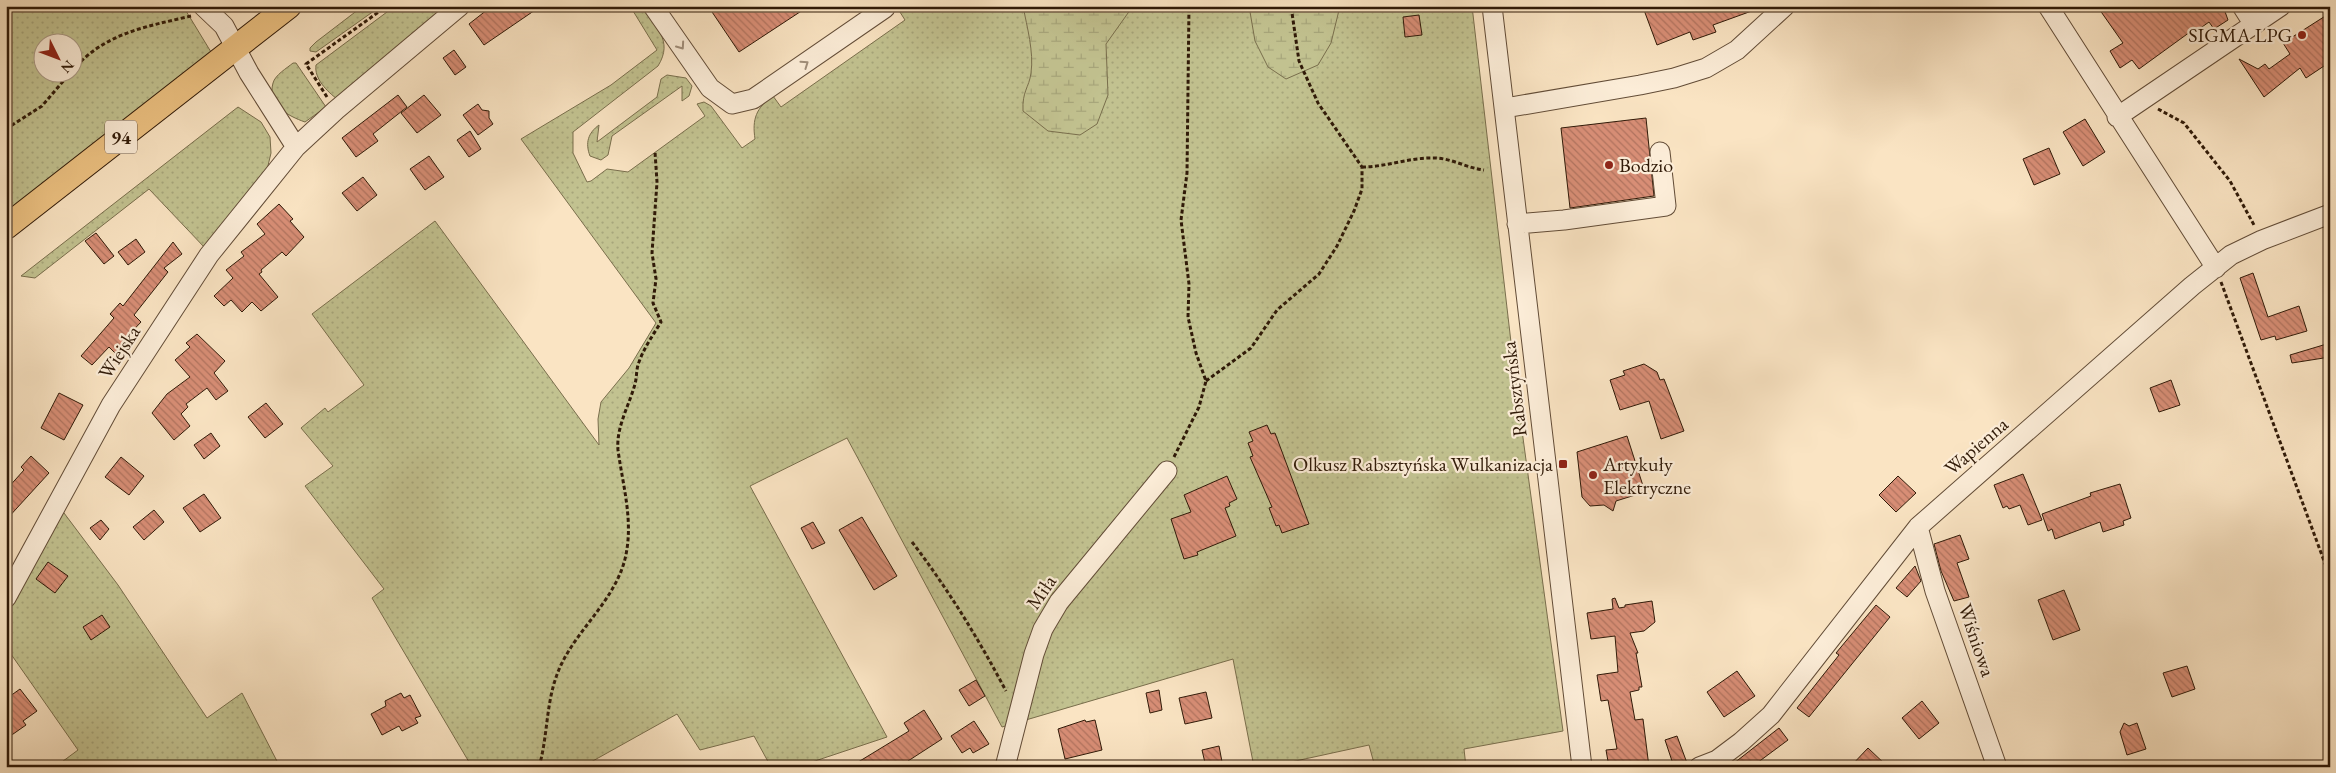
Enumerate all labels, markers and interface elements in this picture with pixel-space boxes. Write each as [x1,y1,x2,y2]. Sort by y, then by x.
place label: SIGMA LPG [2188,22,2292,48]
marker: SIGMA LPG [2296,29,2308,41]
north arrow [32,32,82,82]
one-way arrow [675,40,683,49]
text: N [57,56,78,77]
one-way arrow [799,61,808,70]
road number: 94 [105,120,137,154]
place label: Bodzio [1619,152,1673,178]
marker: Bodzio [1603,159,1615,171]
street label: Wiejska [92,320,146,384]
street label: Rabsztyńska [1495,340,1533,438]
street label: Wapienna [1939,411,2013,481]
place label: Olkusz Rabsztyńska Wulkanizacja [1293,451,1553,477]
place label: Artykuły Elektryczne [1602,451,1691,500]
marker: Olkusz Rabsztyńska Wulkanizacja [1557,458,1569,470]
marker: Artykuły Elektryczne [1587,469,1599,481]
street label: Miła [1020,570,1062,614]
street label: Wiśniowa [1952,600,2002,680]

